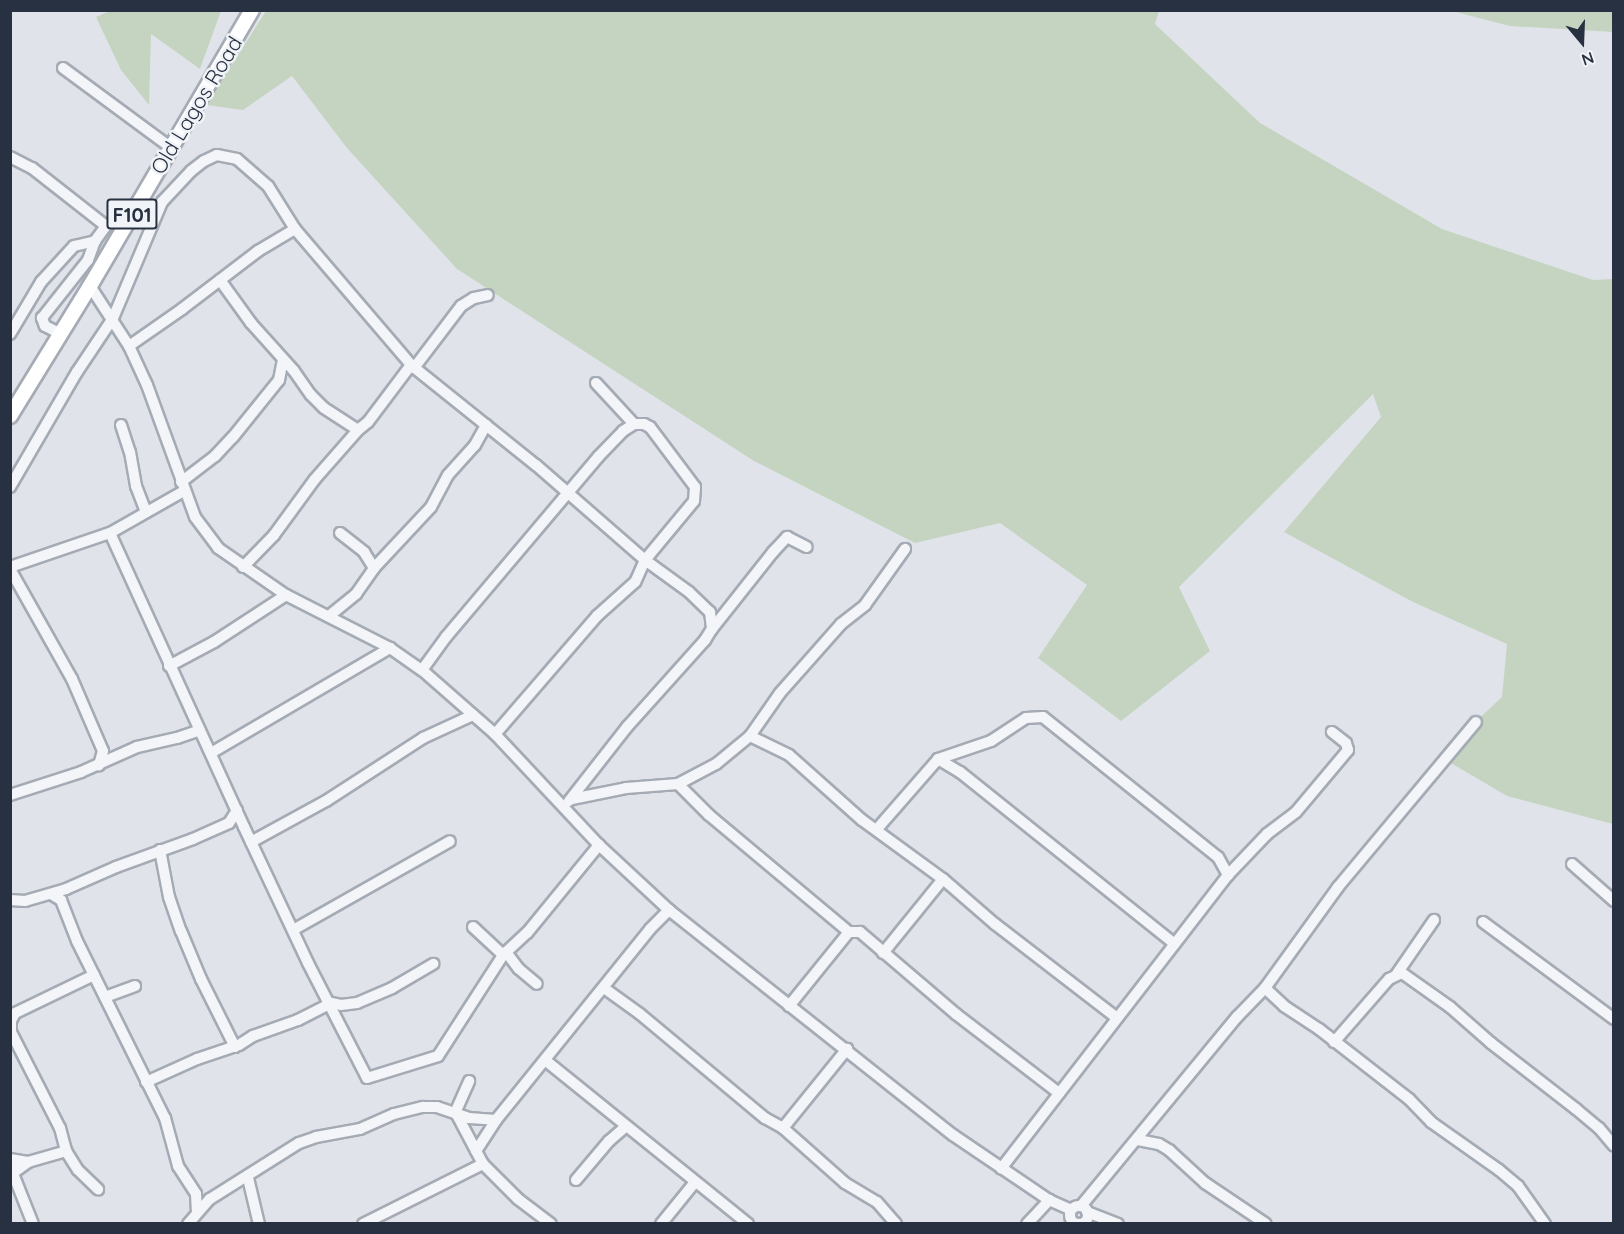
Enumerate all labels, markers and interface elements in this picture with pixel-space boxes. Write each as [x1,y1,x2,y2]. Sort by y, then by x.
north arrow [1552,12,1612,72]
street label: Old Lagos Road [145,32,247,178]
text: N [1579,48,1597,70]
road number: F101 [105,197,159,231]

